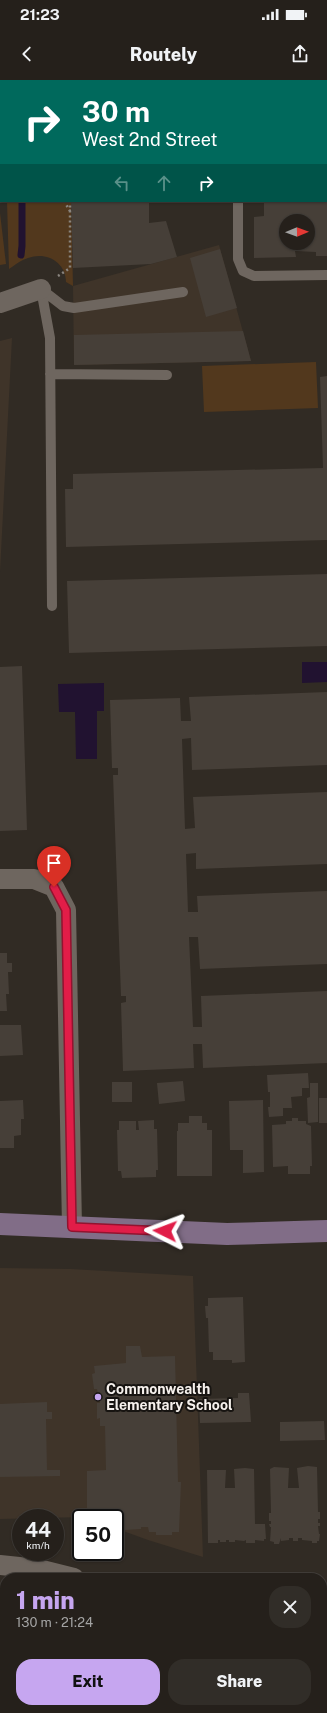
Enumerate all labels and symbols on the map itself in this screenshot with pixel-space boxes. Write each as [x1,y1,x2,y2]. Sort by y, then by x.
north arrow [279,214,315,250]
pin [37,846,71,887]
position arrow [144,1210,186,1252]
place label: Commonwealth Elementary School [106,1381,233,1413]
marker: Commonwealth Elementary School [93,1392,103,1402]
speed limit sign: 50 [72,1509,124,1561]

